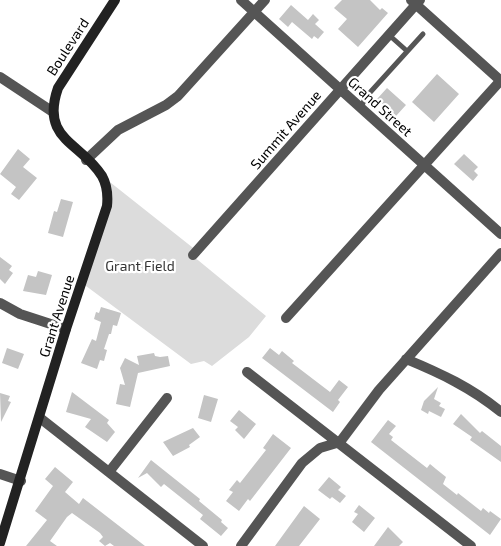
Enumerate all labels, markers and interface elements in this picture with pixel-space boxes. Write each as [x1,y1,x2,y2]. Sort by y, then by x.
street label: Boulevard [43,15,93,79]
street label: Grand Street [345,74,415,140]
street label: Summit Avenue [247,87,325,173]
park label: Grant Field [105,258,175,274]
street label: Grant Avenue [36,273,78,359]

